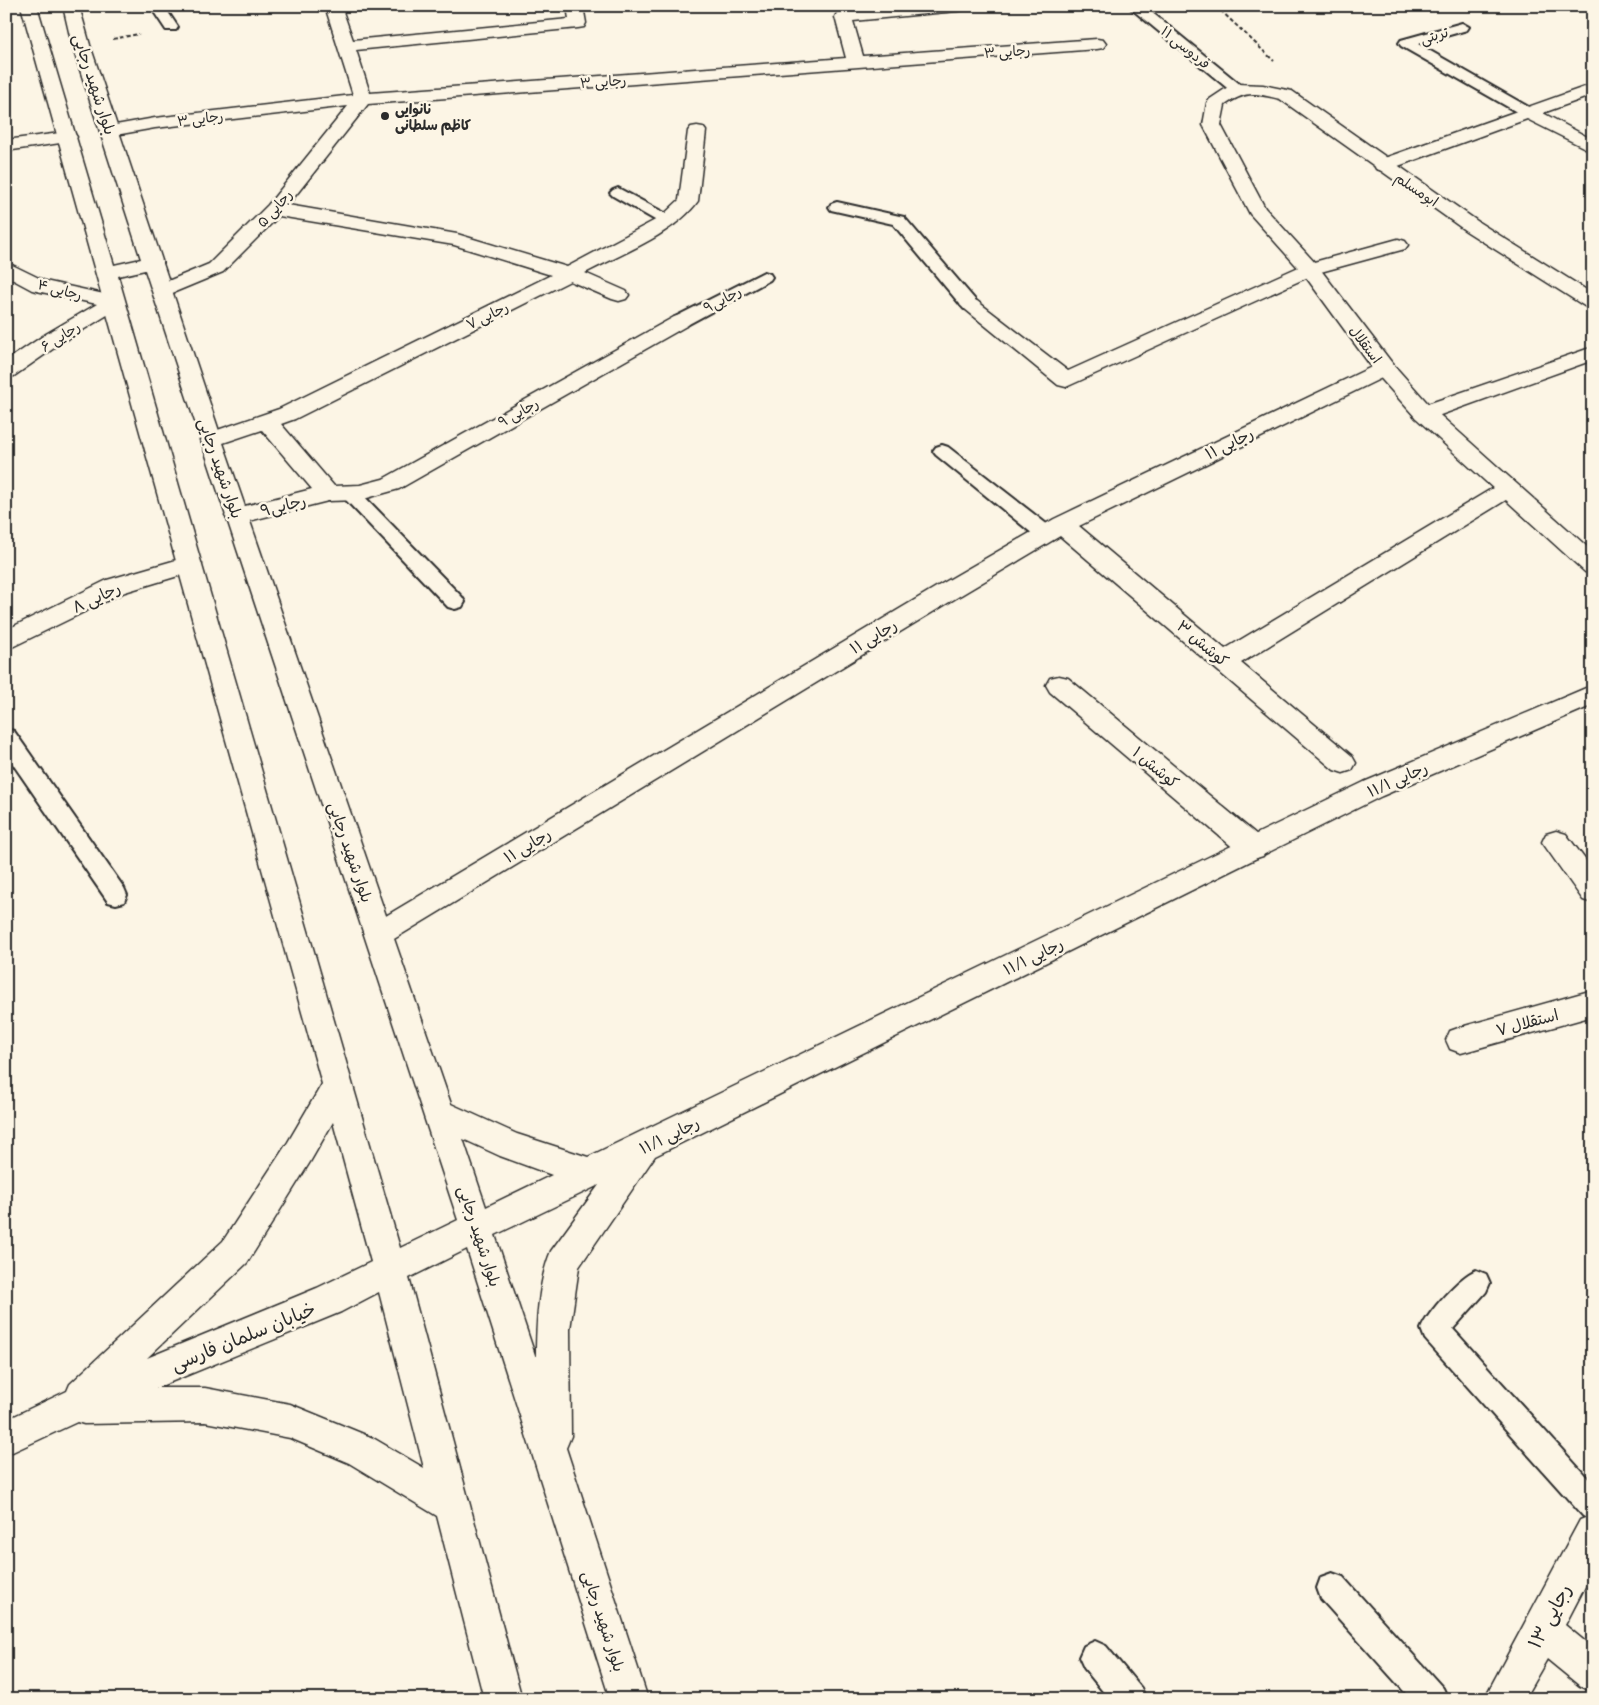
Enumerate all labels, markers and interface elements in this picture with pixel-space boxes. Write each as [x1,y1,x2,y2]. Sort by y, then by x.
street label: فردوسی ۱۱ [1157,21,1215,73]
street label: تربتی [1418,22,1451,48]
street label: بلوار شهید رجایی [68,31,122,137]
street label: رجایی ۳ [983,40,1031,62]
street label: رجایی ۳ [579,70,627,92]
place label: نانوایی کاظم سلطانی [395,99,472,136]
street label: رجایی ۳ [176,106,224,130]
marker: نانوایی کاظم سلطانی [379,110,391,122]
street label: ابومسلم [1390,168,1442,212]
street label: رجایی ۵ [252,185,296,231]
street label: رجایی ۴ [36,274,84,304]
street label: رجایی۹ [700,281,744,317]
street label: رجایی ۷ [463,297,511,333]
street label: رجایی ۶ [37,316,83,356]
street label: استقلال [1346,321,1386,367]
street label: رجایی ۹ [494,393,542,431]
street label: بلوار شهید رجایی [193,415,249,521]
street label: رجایی ۱۱ [1201,422,1257,464]
street label: رجایی۹ [258,489,308,521]
street label: رجایی ۸ [68,576,124,618]
street label: رجایی ۱۱ [845,613,901,659]
street label: کوشش ۳ [1172,615,1234,671]
street label: کوشش ۱ [1128,741,1184,793]
street label: رجایی ۱۱/۱ [1363,756,1431,802]
street label: بلوار شهید رجایی [323,799,379,905]
street label: رجایی ۱۱ [499,822,555,868]
street label: رجایی ۱۱/۱ [999,932,1067,980]
street label: استقلال ۷ [1493,1003,1561,1041]
street label: رجایی ۱۱/۱ [635,1111,703,1159]
street label: بلوار شهید رجایی [453,1183,507,1289]
street label: خیابان سلمان فارسی [167,1295,319,1377]
street label: بلوار شهید رجایی [577,1568,631,1674]
street label: رجایی ۱۳ [1521,1579,1577,1653]

